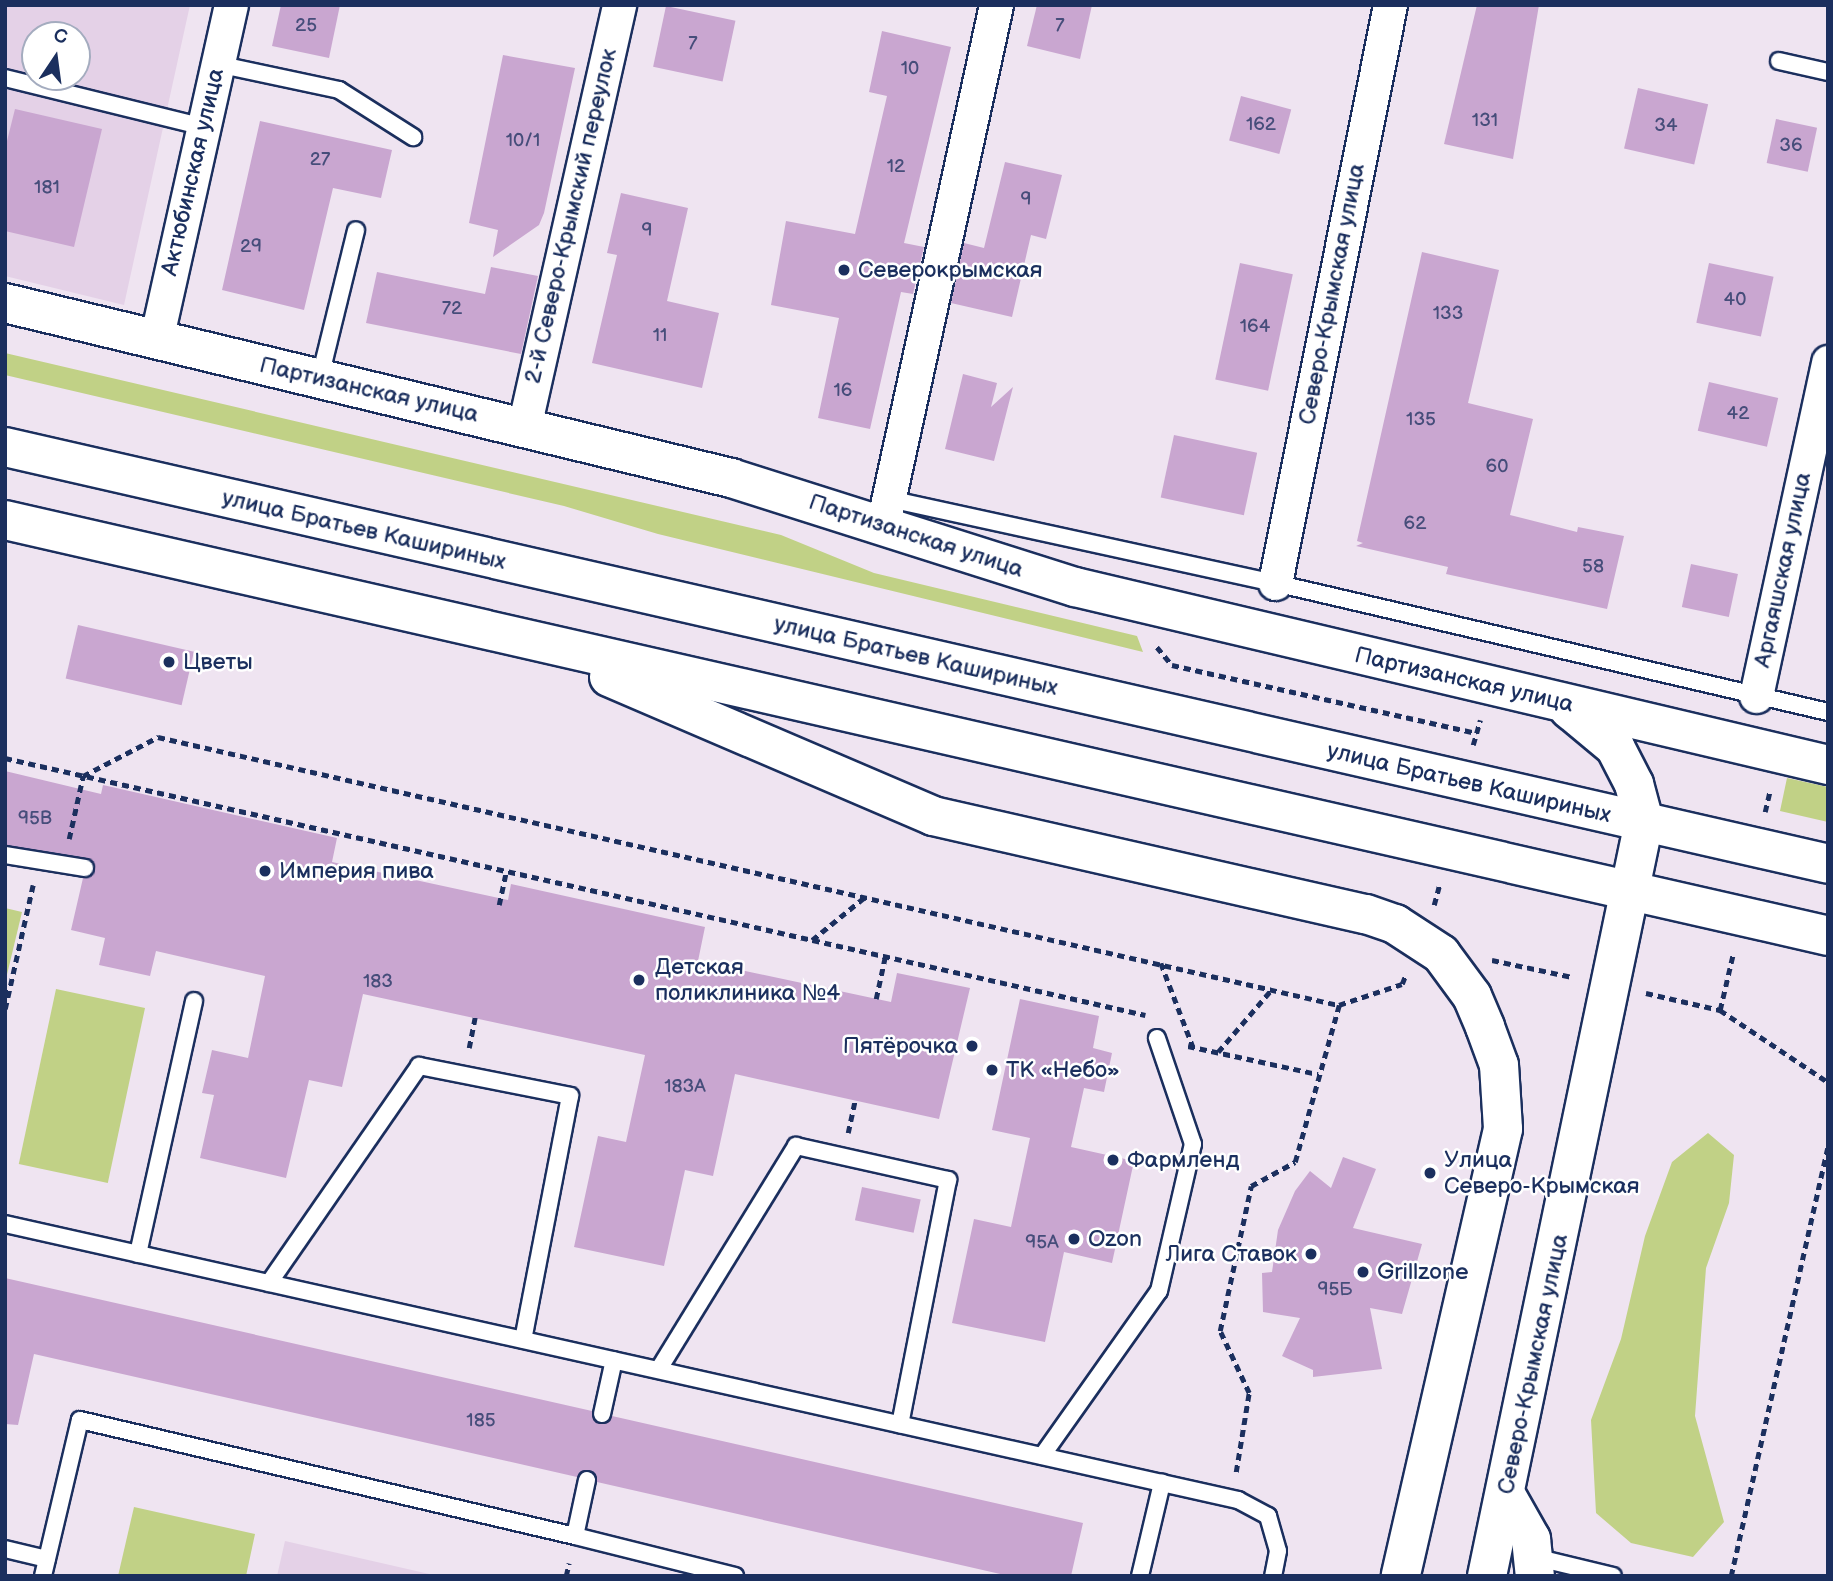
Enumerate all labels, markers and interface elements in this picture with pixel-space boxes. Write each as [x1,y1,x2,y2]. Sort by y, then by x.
house number: 25 [295,15,317,37]
house number: 7 [1055,15,1065,37]
north arrow [21,21,91,91]
text: С [51,24,69,50]
house number: 7 [688,33,698,55]
street label: 2-й Северо-Крымский переулок [519,46,623,386]
house number: 10 [901,58,919,80]
street label: Актюбинская улица [156,66,230,278]
house number: 131 [1472,110,1498,132]
house number: 162 [1246,114,1276,136]
house number: 34 [1654,115,1678,137]
house number: 10/1 [506,130,540,152]
house number: 36 [1779,135,1803,157]
house number: 27 [310,149,330,171]
house number: 12 [887,156,905,178]
street label: Северо-Крымская улица [1293,161,1371,427]
house number: 181 [34,177,60,199]
house number: 9 [1021,189,1031,211]
house number: 9 [642,220,652,242]
house number: 29 [240,236,262,258]
place label: Северокрымская [858,256,1043,284]
marker: Северокрымская [836,262,852,278]
house number: 40 [1724,289,1746,311]
house number: 72 [442,298,462,320]
house number: 133 [1433,303,1463,325]
house number: 164 [1240,316,1270,338]
house number: 11 [653,325,667,347]
street label: Партизанская улица [257,351,481,429]
house number: 16 [834,380,852,402]
house number: 42 [1727,403,1749,425]
house number: 135 [1406,409,1436,431]
house number: 60 [1486,456,1508,478]
street label: Аргаяшская улица [1749,470,1817,670]
street label: улица Братьев Кашириных [219,484,509,576]
street label: Партизанская улица [805,488,1027,584]
house number: 62 [1404,513,1426,535]
house number: 58 [1582,556,1604,578]
street label: улица Братьев Кашириных [771,610,1061,702]
street label: Партизанская улица [1352,641,1576,719]
place label: Цветы [183,648,253,676]
marker: Цветы [161,654,177,670]
street label: улица Братьев Кашириных [1324,737,1614,829]
house number: 95В [18,808,52,830]
place label: Империя пива [279,857,434,885]
marker: Империя пива [257,863,273,879]
place label: Детская поликлиника №4 [655,953,840,1007]
marker: Детская поликлиника №4 [629,970,649,990]
house number: 183 [363,971,393,993]
place label: Пятёрочка [843,1032,958,1060]
marker: Пятёрочка [964,1038,980,1054]
place label: ТК «Небо» [1006,1056,1120,1084]
marker: ТК «Небо» [984,1062,1000,1078]
house number: 183А [664,1076,706,1098]
place label: Фармленд [1127,1146,1239,1174]
place label: Улица Северо-Крымская [1444,1146,1640,1200]
marker: Фармленд [1105,1152,1121,1168]
marker: Улица Северо-Крымская [1422,1165,1438,1181]
place label: Ozon [1088,1225,1142,1253]
marker: Ozon [1066,1231,1082,1247]
street label: Северо-Крымская улица [1492,1231,1574,1497]
house number: 95А [1025,1232,1059,1254]
place label: Лига Ставок [1166,1240,1297,1268]
marker: Лига Ставок [1303,1246,1319,1262]
place label: Grillzone [1377,1258,1469,1286]
marker: Grillzone [1355,1264,1371,1280]
house number: 95Б [1317,1279,1353,1301]
house number: 185 [466,1410,496,1432]

